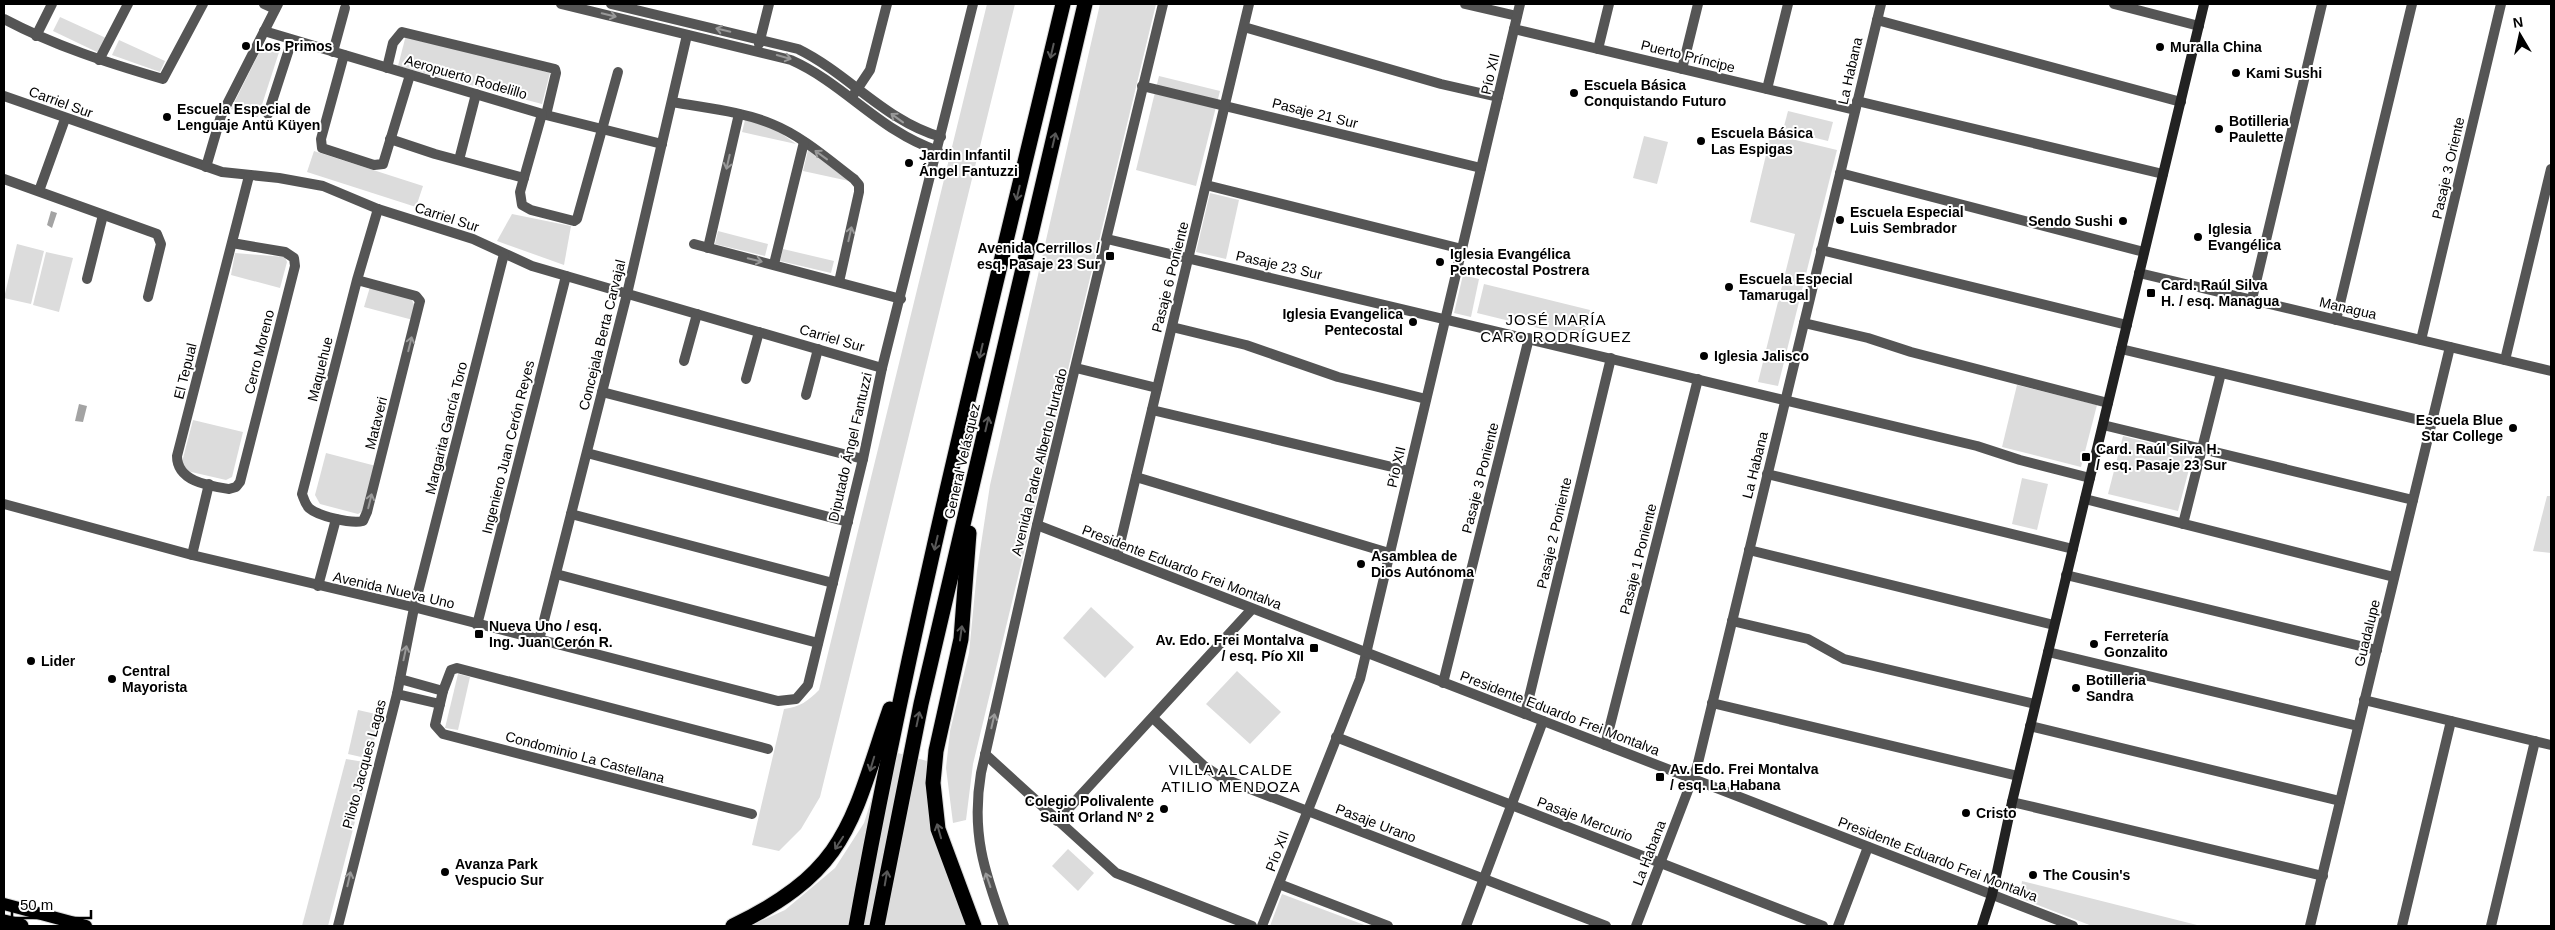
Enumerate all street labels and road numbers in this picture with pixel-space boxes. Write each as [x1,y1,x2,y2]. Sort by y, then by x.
street label: La Habana [1834,36,1866,106]
street label: Puerto Príncipe [1639,37,1737,75]
street label: Aeropuerto Rodelillo [403,52,529,102]
street label: Pío XII [1477,52,1503,96]
street label: Carriel Sur [27,83,95,121]
street label: Pasaje 21 Sur [1270,95,1360,131]
street label: Pasaje 3 Oriente [2428,115,2468,221]
street label: Carriel Sur [413,199,482,235]
street label: Pasaje 6 Poniente [1148,220,1192,334]
street label: Pasaje 23 Sur [1234,247,1324,283]
street label: Concejala Berta Carvajal [576,258,628,412]
street label: Managua [2318,294,2378,322]
street label: Cerro Moreno [241,308,277,396]
street label: Carriel Sur [798,321,867,355]
street label: Maquehue [304,335,336,403]
street label: El Tepual [170,341,200,401]
street label: Ingeniero Juan Cerón Reyes [479,359,537,535]
street label: Margarita García Toro [422,360,470,496]
street label: Avenida Padre Alberto Hurtado [1008,366,1070,557]
street label: Diputado Ángel Fantuzzi [825,371,875,523]
street label: Mataveri [362,395,390,451]
street label: General Velásquez [941,402,983,520]
street label: Pasaje 3 Poniente [1458,421,1502,535]
street label: La Habana [1739,430,1771,500]
street label: Pío XII [1383,445,1409,489]
street label: Pasaje 2 Poniente [1533,476,1575,590]
street label: Pasaje 1 Poniente [1616,502,1660,616]
street label: Presidente Eduardo Frei Montalva [1080,521,1284,613]
street label: Avenida Nueva Uno [332,568,457,612]
street label: Guadalupe [2351,598,2383,668]
street label: Presidente Eduardo Frei Montalva [1458,667,1662,759]
street label: Piloto Jacques Lagas [339,698,389,830]
street label: Condominio La Castellana [504,728,667,786]
street label: Pasaje Mercurio [1535,793,1635,845]
street label: Pasaje Urano [1334,800,1419,846]
street label: Presidente Eduardo Frei Montalva [1836,813,2040,905]
street label: La Habana [1629,818,1669,888]
street label: Pío XII [1262,829,1292,873]

